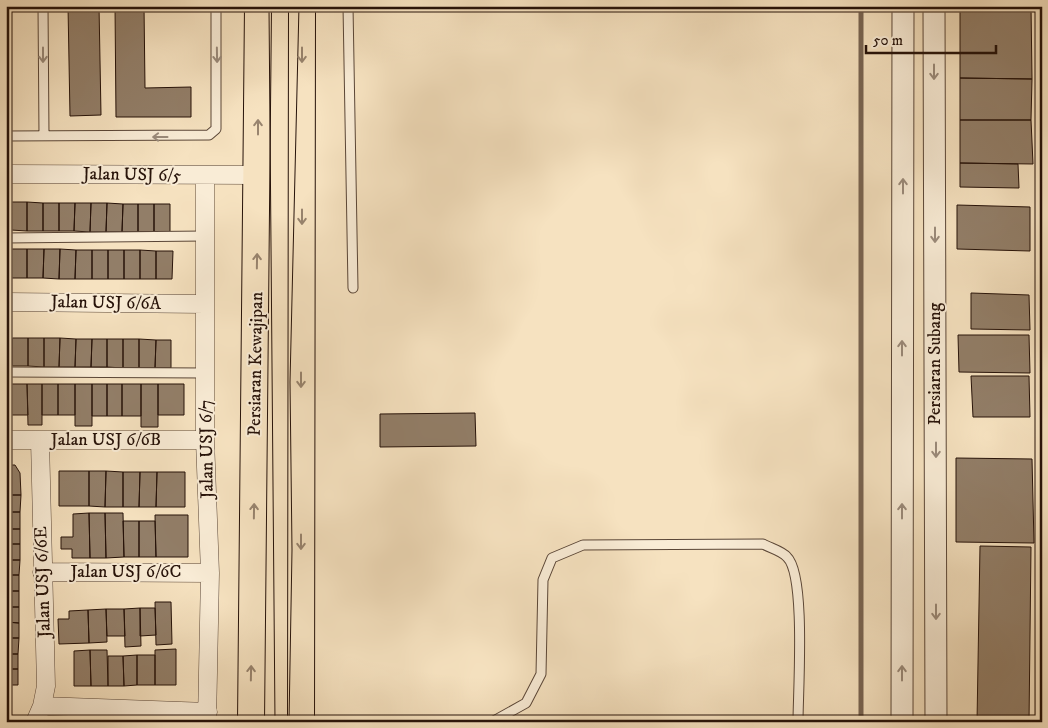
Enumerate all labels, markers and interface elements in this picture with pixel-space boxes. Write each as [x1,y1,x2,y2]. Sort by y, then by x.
scale bar [866,22,996,54]
text: 50 m [873,31,903,50]
one-way arrow [38,46,48,63]
one-way arrow [212,46,222,63]
one-way arrow [297,46,307,63]
one-way arrow [929,64,939,80]
one-way arrow [253,119,263,135]
one-way arrow [152,132,168,142]
street label: Jalan USJ 6/5 [81,163,181,187]
one-way arrow [898,178,907,194]
one-way arrow [297,209,307,225]
one-way arrow [930,226,940,243]
one-way arrow [252,253,262,269]
street label: Jalan USJ 6/6A [49,291,162,315]
street label: Persiaran Kewajipan [244,291,268,436]
street label: Persiaran Subang [924,302,946,425]
one-way arrow [897,340,907,356]
one-way arrow [296,372,306,388]
street label: Jalan USJ 6/7 [195,399,219,501]
street label: Jalan USJ 6/6B [49,429,161,451]
one-way arrow [931,442,941,458]
one-way arrow [249,503,258,519]
one-way arrow [897,503,907,519]
street label: Jalan USJ 6/6E [30,526,56,640]
one-way arrow [296,534,306,550]
street label: Jalan USJ 6/6C [69,561,181,583]
one-way arrow [931,604,941,620]
one-way arrow [247,665,256,681]
one-way arrow [897,665,907,682]

